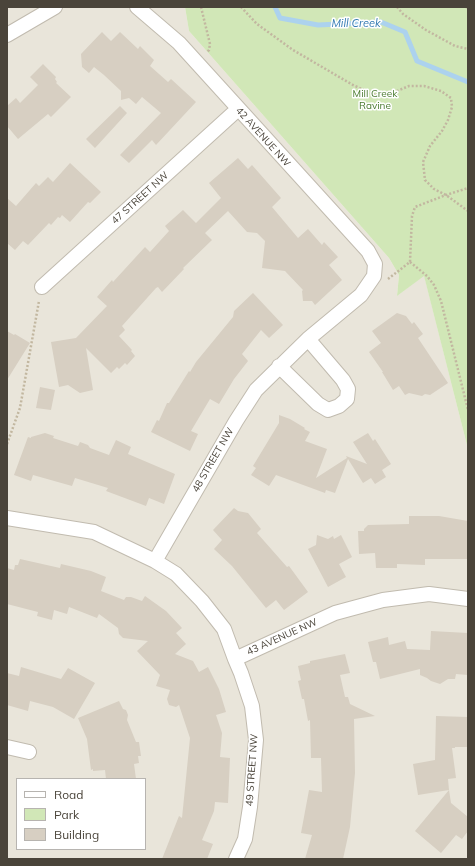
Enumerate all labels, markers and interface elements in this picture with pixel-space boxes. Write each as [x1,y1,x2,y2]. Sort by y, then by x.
water label: Mill Creek [331,17,381,31]
park label: Mill Creek Ravine [353,88,397,112]
street label: 42 AVENUE NW [233,105,293,169]
street label: 47 STREET NW [109,169,171,227]
street label: 48 STREET NW [190,426,236,494]
street label: 43 AVENUE NW [245,616,319,658]
street label: 49 STREET NW [243,733,261,807]
legend [16,778,146,850]
text: Road [54,787,83,802]
text: Park [54,807,79,822]
text: Building [54,827,99,842]

